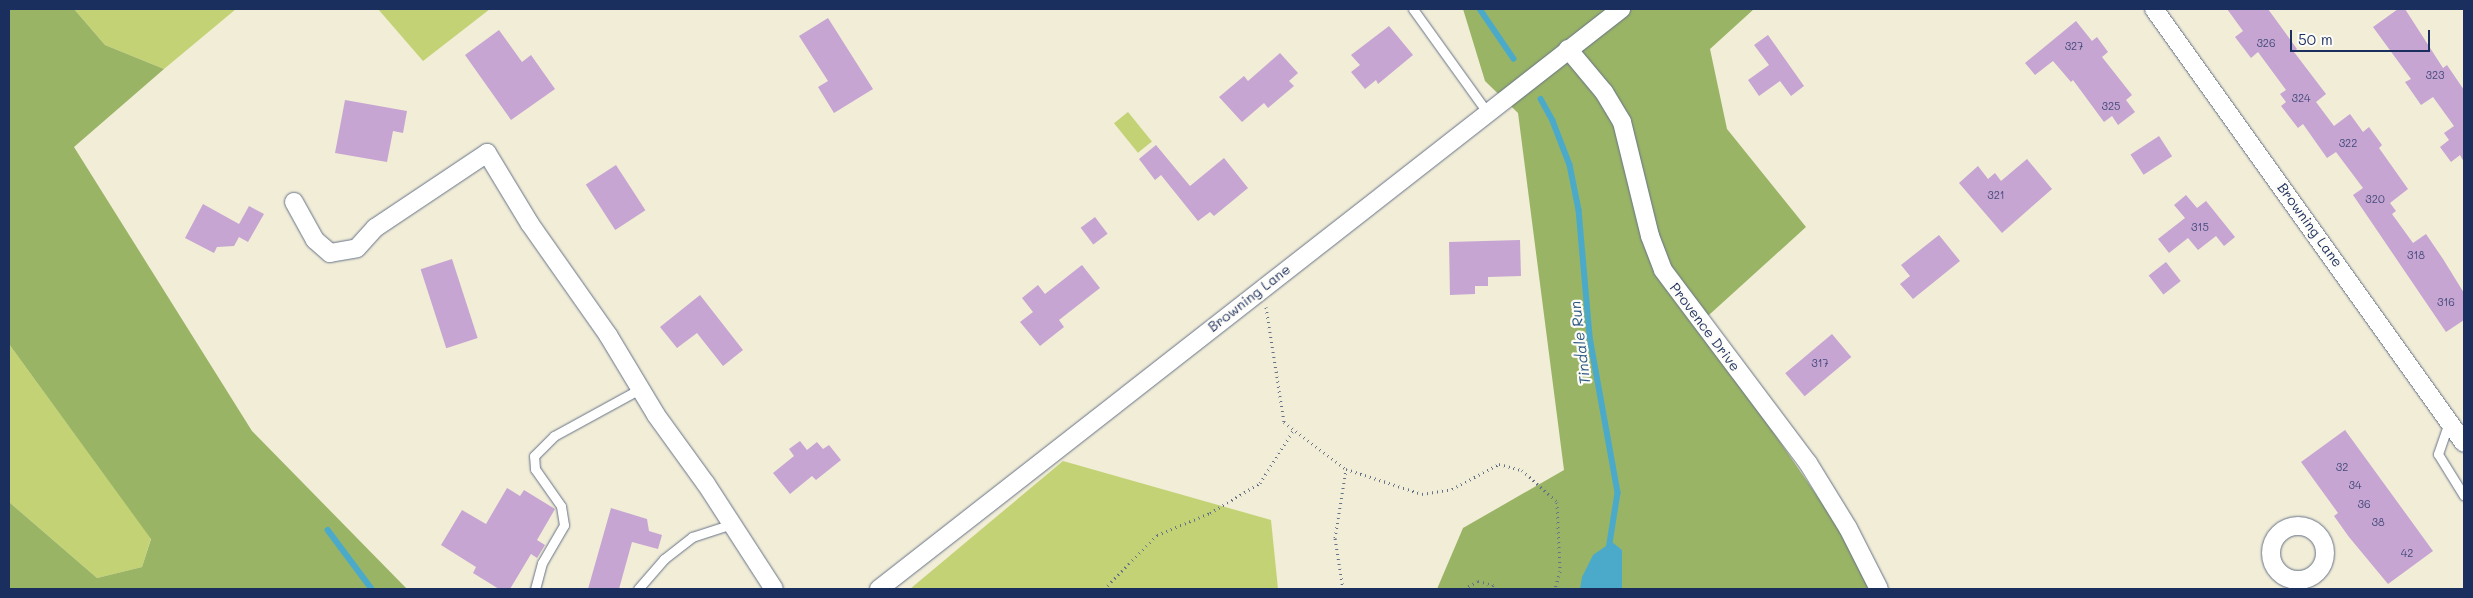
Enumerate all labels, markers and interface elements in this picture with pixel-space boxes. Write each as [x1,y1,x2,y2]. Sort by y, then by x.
scale bar [2293,20,2433,52]
text: 50 m [2298,29,2333,49]
house number: 326 [2256,36,2276,50]
house number: 327 [2065,39,2083,53]
house number: 323 [2425,68,2445,82]
house number: 324 [2291,91,2311,105]
house number: 325 [2102,99,2120,113]
house number: 322 [2339,136,2357,150]
street label: Browning Lane [2274,180,2346,270]
house number: 321 [1987,188,2005,202]
house number: 320 [2365,192,2385,206]
house number: 315 [2191,220,2209,234]
house number: 318 [2407,248,2425,262]
street label: Browning Lane [1205,261,1293,335]
street label: Provence Drive [1666,280,1744,374]
house number: 316 [2437,295,2455,309]
water label: Tindale Run [1566,300,1594,386]
house number: 317 [1811,356,1829,370]
house number: 32 [2336,460,2348,474]
house number: 34 [2349,478,2361,492]
house number: 36 [2357,497,2371,511]
house number: 38 [2371,515,2385,529]
house number: 42 [2401,546,2413,560]

